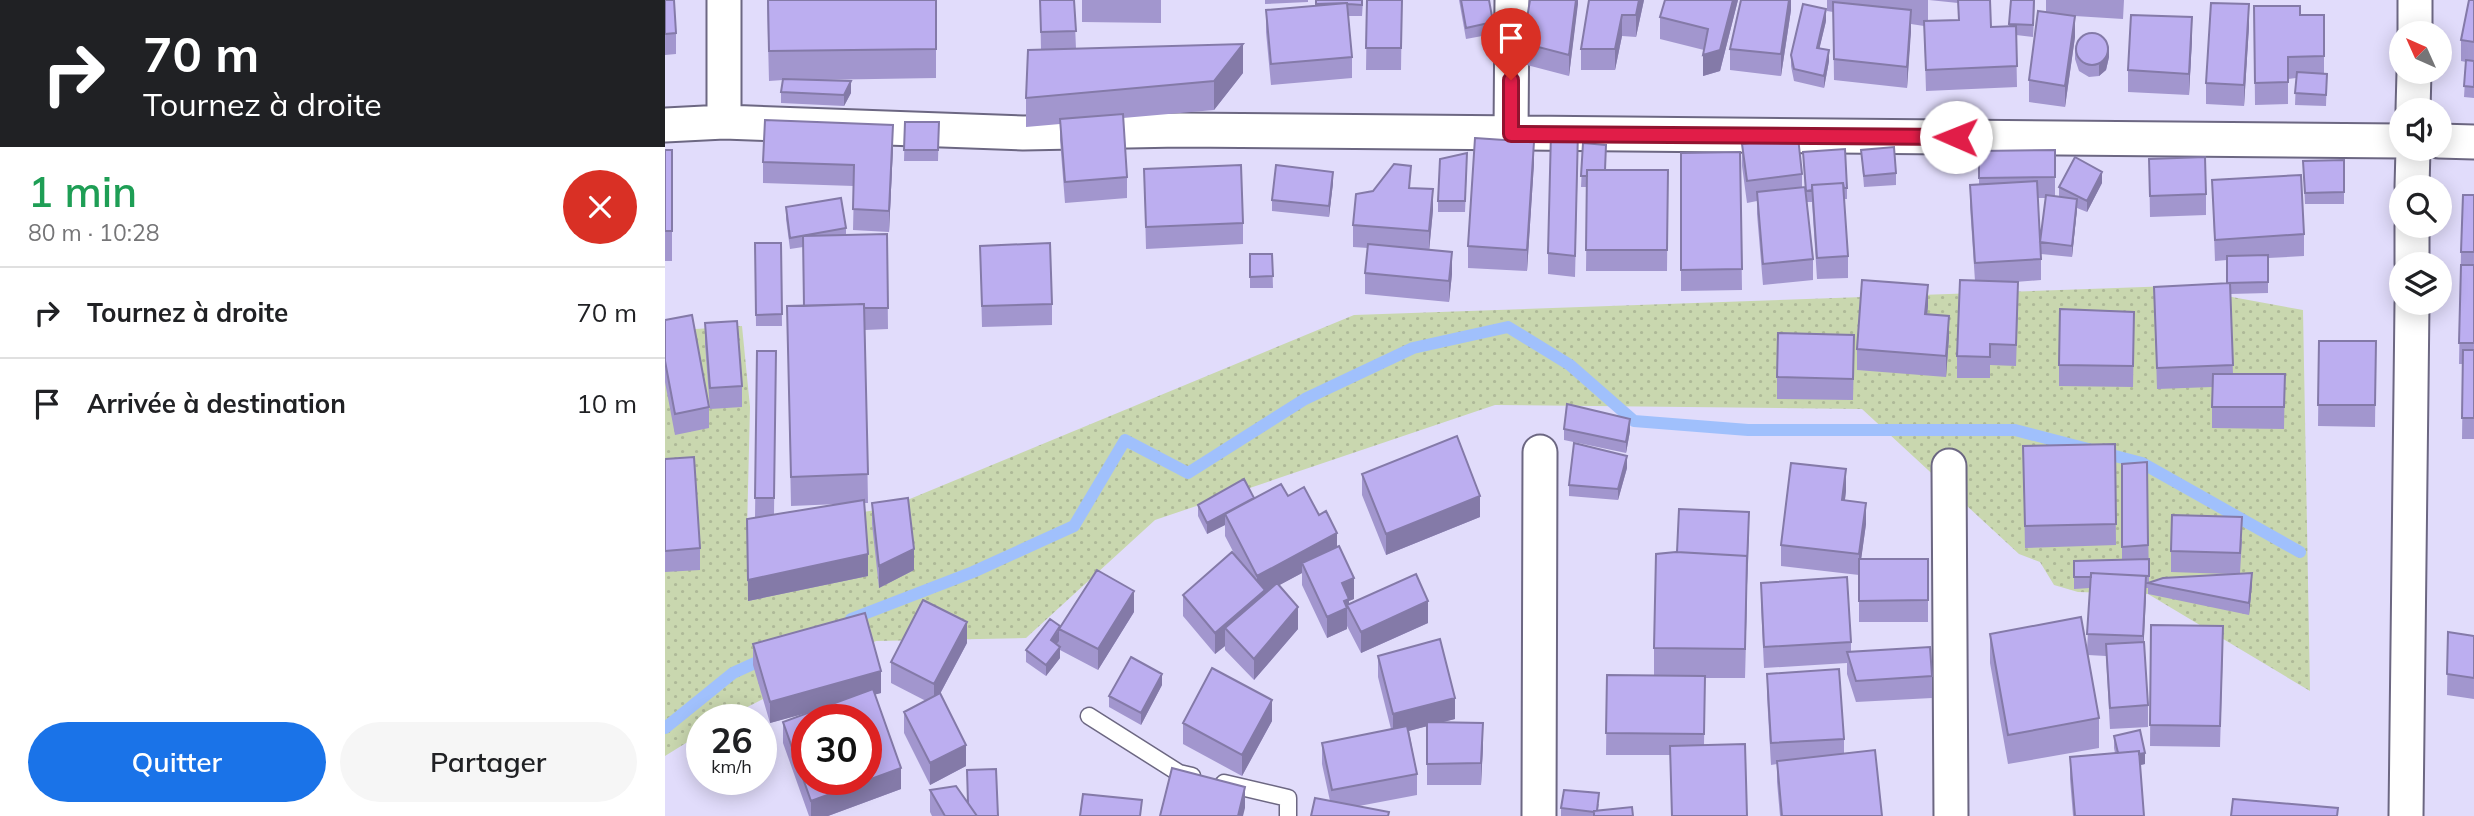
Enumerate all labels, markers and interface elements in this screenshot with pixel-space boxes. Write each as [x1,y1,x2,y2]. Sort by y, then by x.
pin [1481,8,1541,80]
icon: arrive [1492,19,1530,57]
north arrow [2389,21,2452,84]
map controls [2389,21,2452,315]
text: 70 m [143,23,259,84]
icon: right [28,28,119,119]
text: Tournez à droite [143,84,382,124]
button: sound [2389,98,2452,161]
position arrow [1919,100,1993,174]
text: 1 min [28,165,137,218]
button: close [563,170,637,244]
button: search [2389,175,2452,238]
text: 80 m · 10:28 [28,218,160,247]
button: layers [2389,252,2452,315]
icon: right [28,294,66,332]
text: Tournez à droite [87,296,288,329]
text: 70 m [576,296,637,329]
icon: arrive [28,385,66,423]
text: Arrivée à destination [87,387,346,420]
text: 10 m [576,387,637,420]
speed limit sign: 30 [791,704,882,795]
text: 26 [710,718,753,762]
button: Quitter [28,722,326,802]
button: Partager [340,722,637,802]
text: km/h [711,755,752,778]

